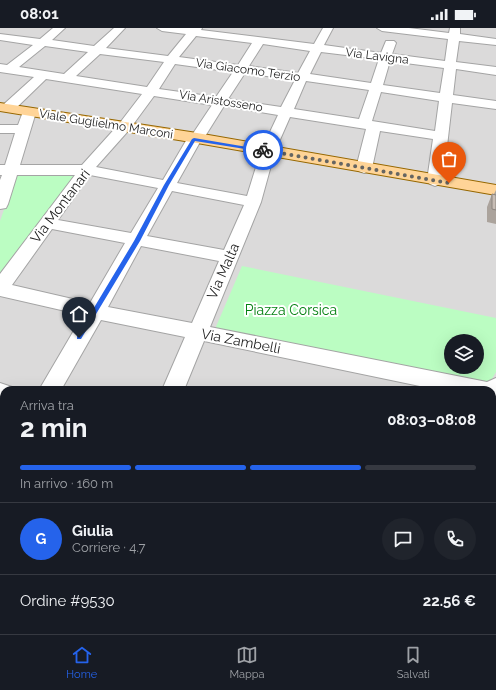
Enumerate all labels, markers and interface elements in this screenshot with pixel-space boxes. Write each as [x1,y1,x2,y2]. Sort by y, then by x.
text: 08:01 [20,5,59,23]
street label: Via Lavigna [345,45,409,67]
street label: Via Giacomo Terzio [195,56,301,84]
street label: Via Aristosseno [178,87,264,115]
street label: Viale Guglielmo Marconi [38,106,174,142]
courier [243,130,283,170]
icon: bike [252,139,274,161]
pin [432,142,466,183]
icon: bag [438,148,460,170]
street label: Via Montanari [27,166,93,246]
street label: Via Malta [204,240,242,302]
pin [62,297,96,338]
park label: Piazza Corsica [245,302,337,318]
icon: home [68,303,90,325]
street label: Via Zambelli [200,325,282,357]
map controls [444,334,484,374]
button: layers [444,334,484,374]
text: Arriva tra [20,398,74,413]
text: 08:03–08:08 [387,411,476,429]
text: 2 min [20,413,87,443]
text: In arrivo · 160 m [20,476,113,491]
button: chat [382,518,424,560]
button: phone [434,518,476,560]
text: Giulia [72,522,113,540]
text: G [36,530,46,548]
text: Corriere · 4.7 [72,540,146,555]
text: Ordine #9530 [20,592,115,610]
text: 22.56 € [423,592,476,610]
tab: Home [66,644,97,681]
tab: Mappa [229,644,265,681]
tab: Salvati [397,644,430,681]

